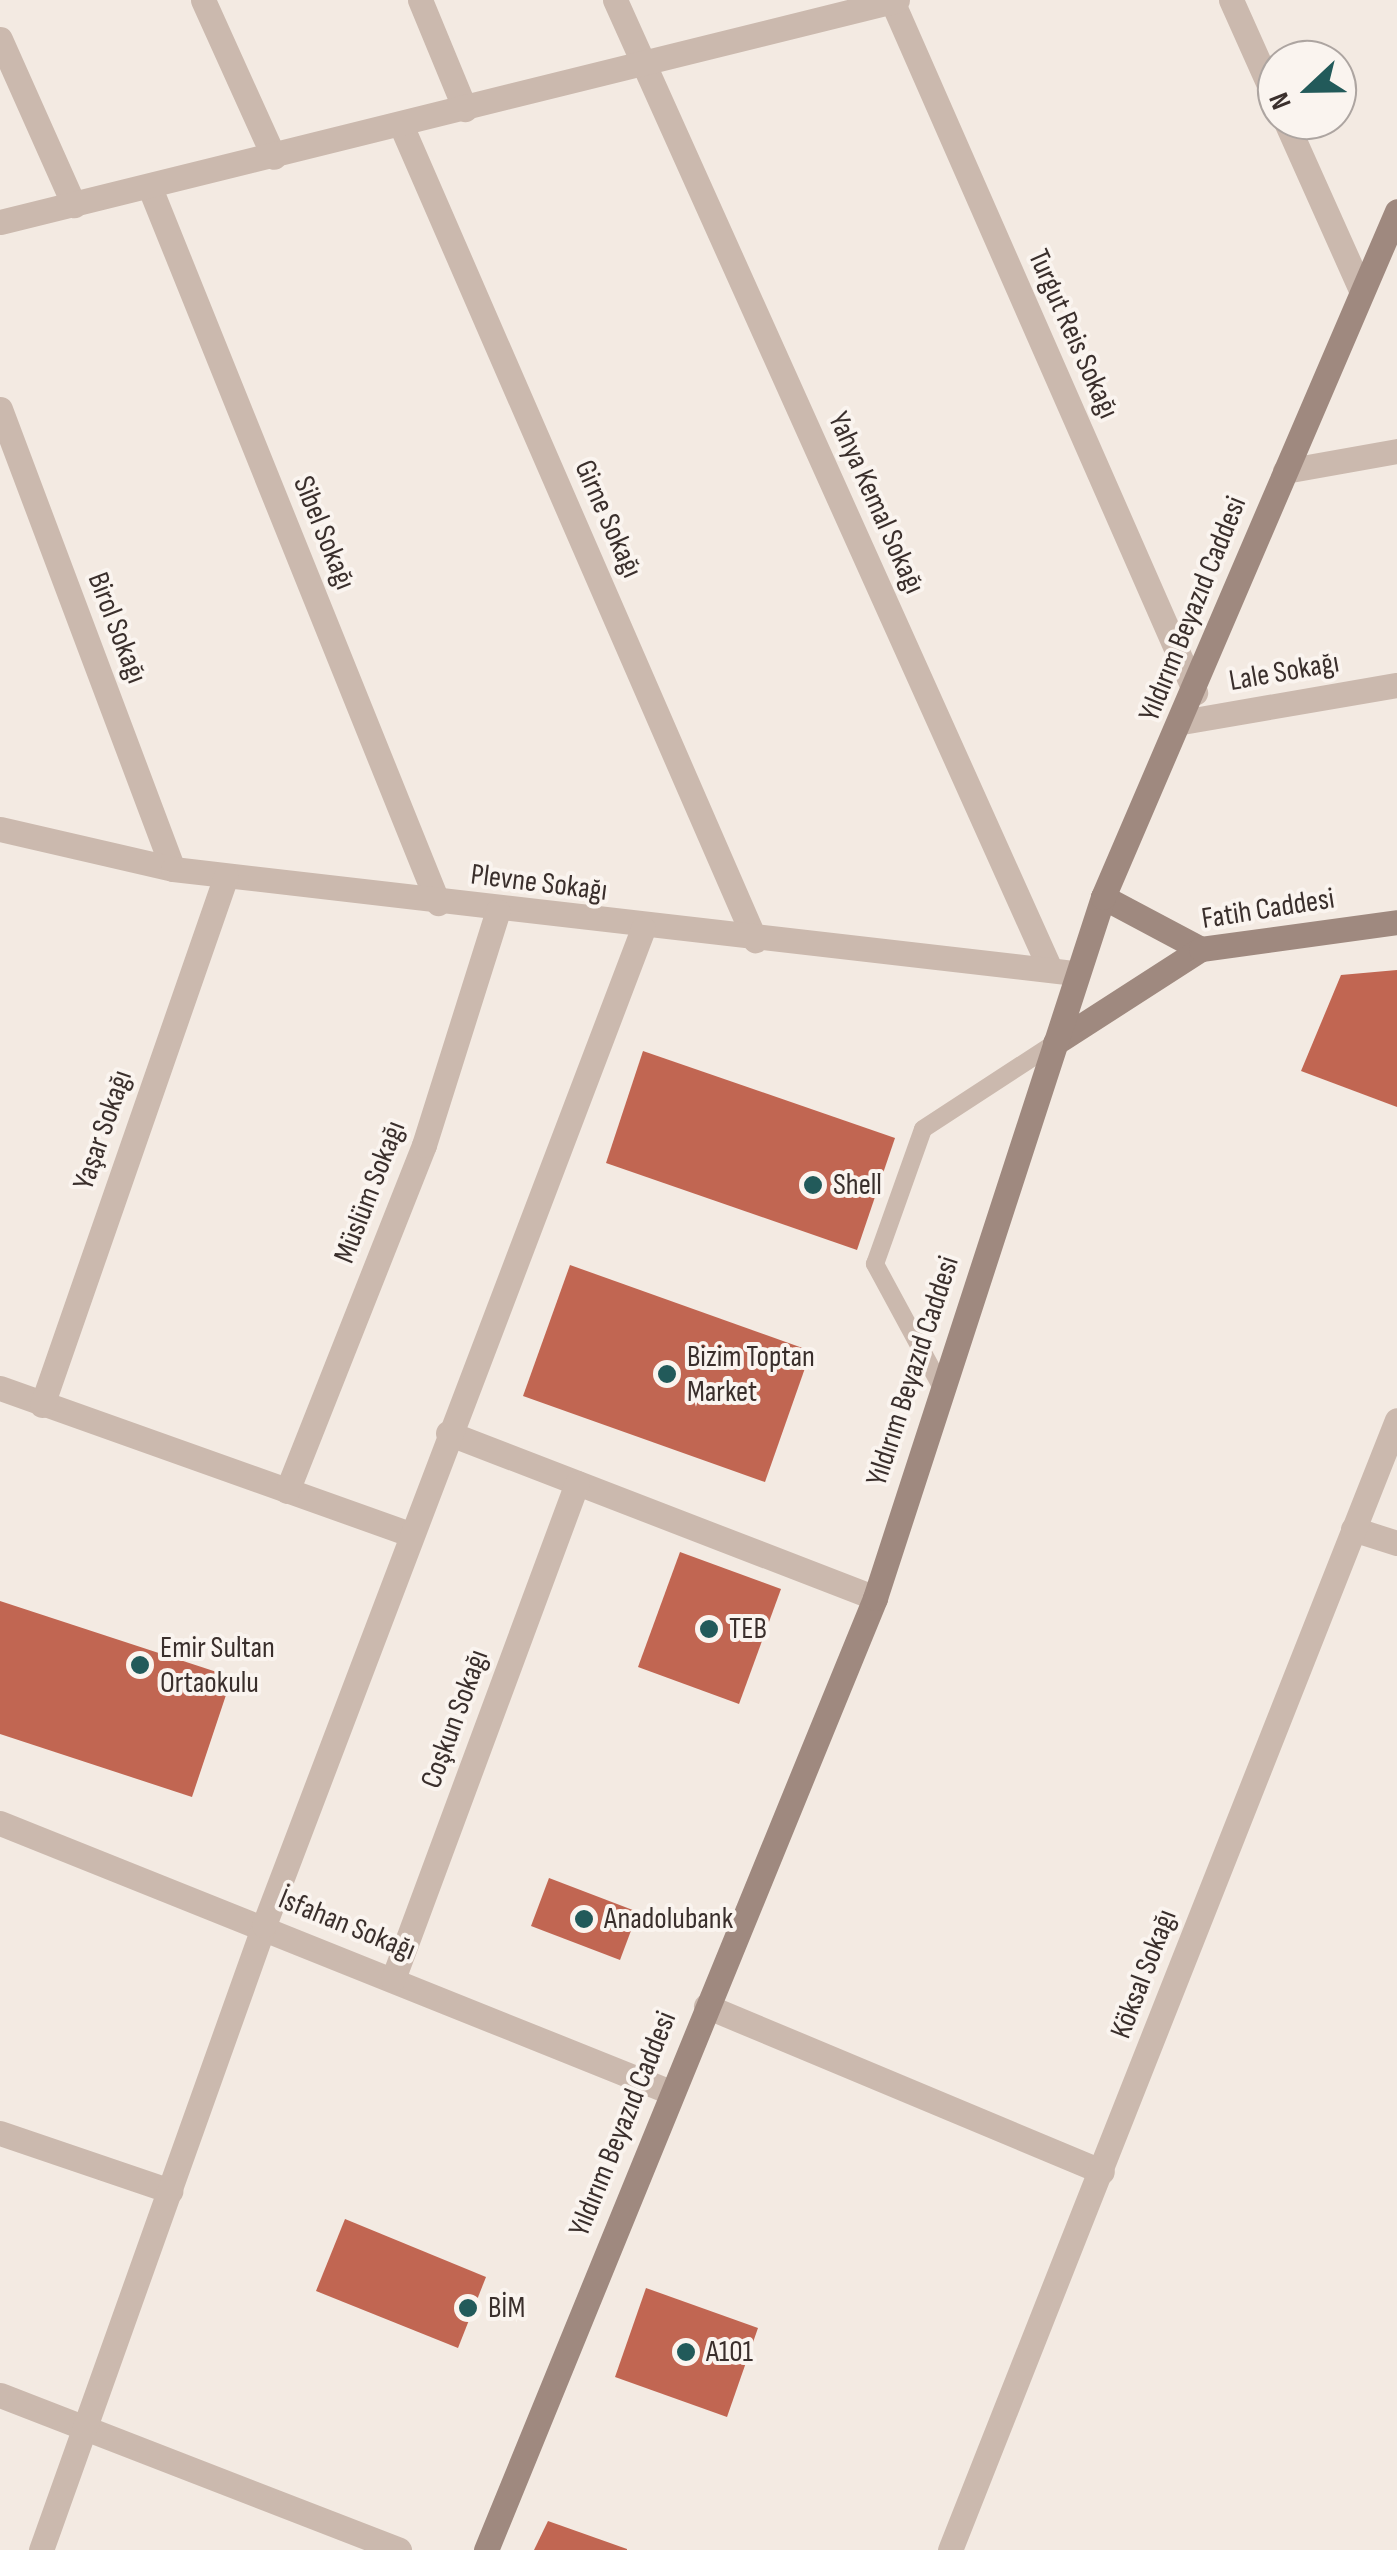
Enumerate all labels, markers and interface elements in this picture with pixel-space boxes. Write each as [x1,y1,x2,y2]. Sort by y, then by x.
north arrow [1257,40,1357,140]
text: N [1262,88,1299,114]
street label: Turgut Reis Sokağı [1020,244,1126,424]
street label: Yahya Kemal Sokağı [820,407,932,599]
street label: Girne Sokağı [566,455,650,583]
street label: Sibel Sokağı [285,471,363,595]
street label: Yıldırım Beyazıd Caddesi [1131,491,1255,727]
street label: Birol Sokağı [79,568,155,688]
street label: Lale Sokağı [1226,645,1342,699]
street label: Plevne Sokağı [469,857,609,909]
street label: Fatih Caddesi [1199,881,1337,937]
street label: Yaşar Sokağı [66,1065,140,1195]
street label: Müslüm Sokağı [326,1116,414,1268]
place label: Shell [833,1167,882,1203]
marker: Shell [802,1174,824,1196]
street label: Yıldırım Beyazıd Caddesi [859,1252,967,1490]
place label: Bizim Toptan Market [687,1339,815,1410]
marker: Bizim Toptan Market [656,1363,678,1385]
place label: TEB [729,1611,767,1647]
marker: TEB [698,1618,720,1640]
place label: Emir Sultan Ortaokulu [160,1630,275,1700]
street label: Coşkun Sokağı [413,1645,497,1793]
marker: Emir Sultan Ortaokulu [129,1654,151,1676]
street label: İsfahan Sokağı [273,1881,421,1969]
place label: Anadolubank [604,1901,733,1937]
street label: Köksal Sokağı [1103,1905,1185,2043]
marker: Anadolubank [573,1908,595,1930]
street label: Yıldırım Beyazıd Caddesi [561,2006,685,2242]
place label: BİM [488,2290,525,2326]
marker: BİM [457,2297,479,2319]
place label: A101 [706,2334,753,2370]
marker: A101 [675,2341,697,2363]

